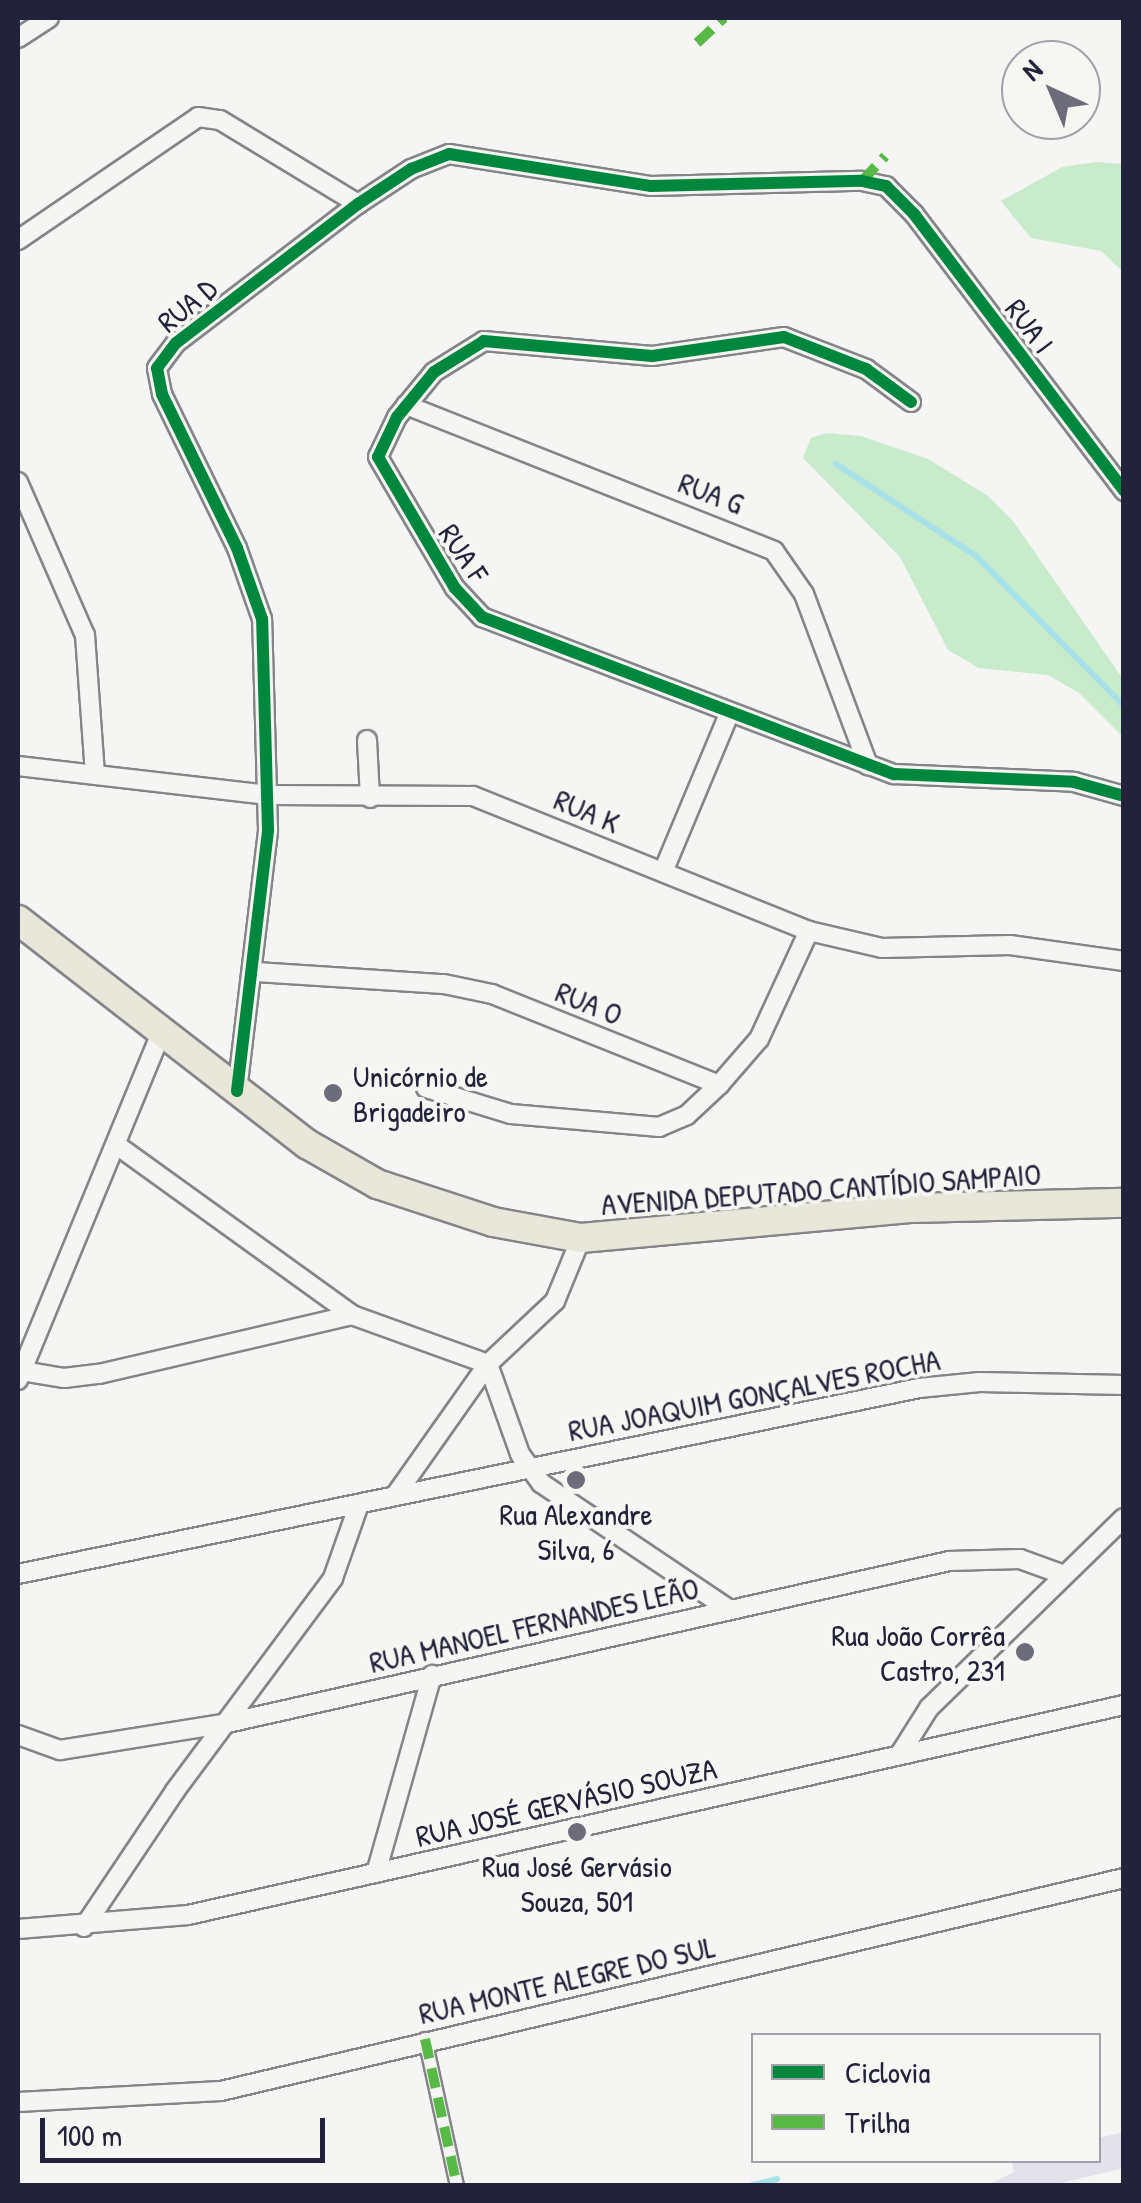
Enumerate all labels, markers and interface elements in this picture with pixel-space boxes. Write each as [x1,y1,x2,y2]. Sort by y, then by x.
north arrow [1001,40,1101,140]
text: N [1013,51,1050,89]
street label: RUA D [150,270,224,340]
street label: RUA I [998,292,1062,360]
street label: RUA G [674,464,748,522]
street label: RUA F [431,517,497,589]
street label: RUA K [549,781,625,841]
street label: RUA O [551,974,627,1032]
place label: Unicórnio de Brigadeiro [353,1058,488,1128]
marker: Unicórnio de Brigadeiro [322,1082,344,1104]
street label: AVENIDA DEPUTADO CANTÍDIO SAMPAIO [600,1156,1042,1222]
street label: RUA JOAQUIM GONÇALVES ROCHA [565,1341,943,1449]
marker: Rua Alexandre Silva, 6 [565,1469,587,1491]
place label: Rua Alexandre Silva, 6 [500,1496,652,1566]
street label: RUA MANOEL FERNANDES LEÃO [366,1570,702,1680]
place label: Rua João Corrêa Castro, 231 [831,1617,1005,1688]
marker: Rua João Corrêa Castro, 231 [1014,1641,1036,1663]
street label: RUA JOSÉ GERVÁSIO SOUZA [412,1750,720,1854]
marker: Rua José Gervásio Souza, 501 [566,1821,588,1843]
place label: Rua José Gervásio Souza, 501 [482,1848,672,1918]
street label: RUA MONTE ALEGRE DO SUL [415,1928,719,2032]
legend [751,2033,1101,2163]
text: Ciclovia [845,2052,930,2092]
scale bar [45,2098,330,2160]
text: Trilha [845,2102,910,2142]
text: 100 m [57,2115,122,2155]

